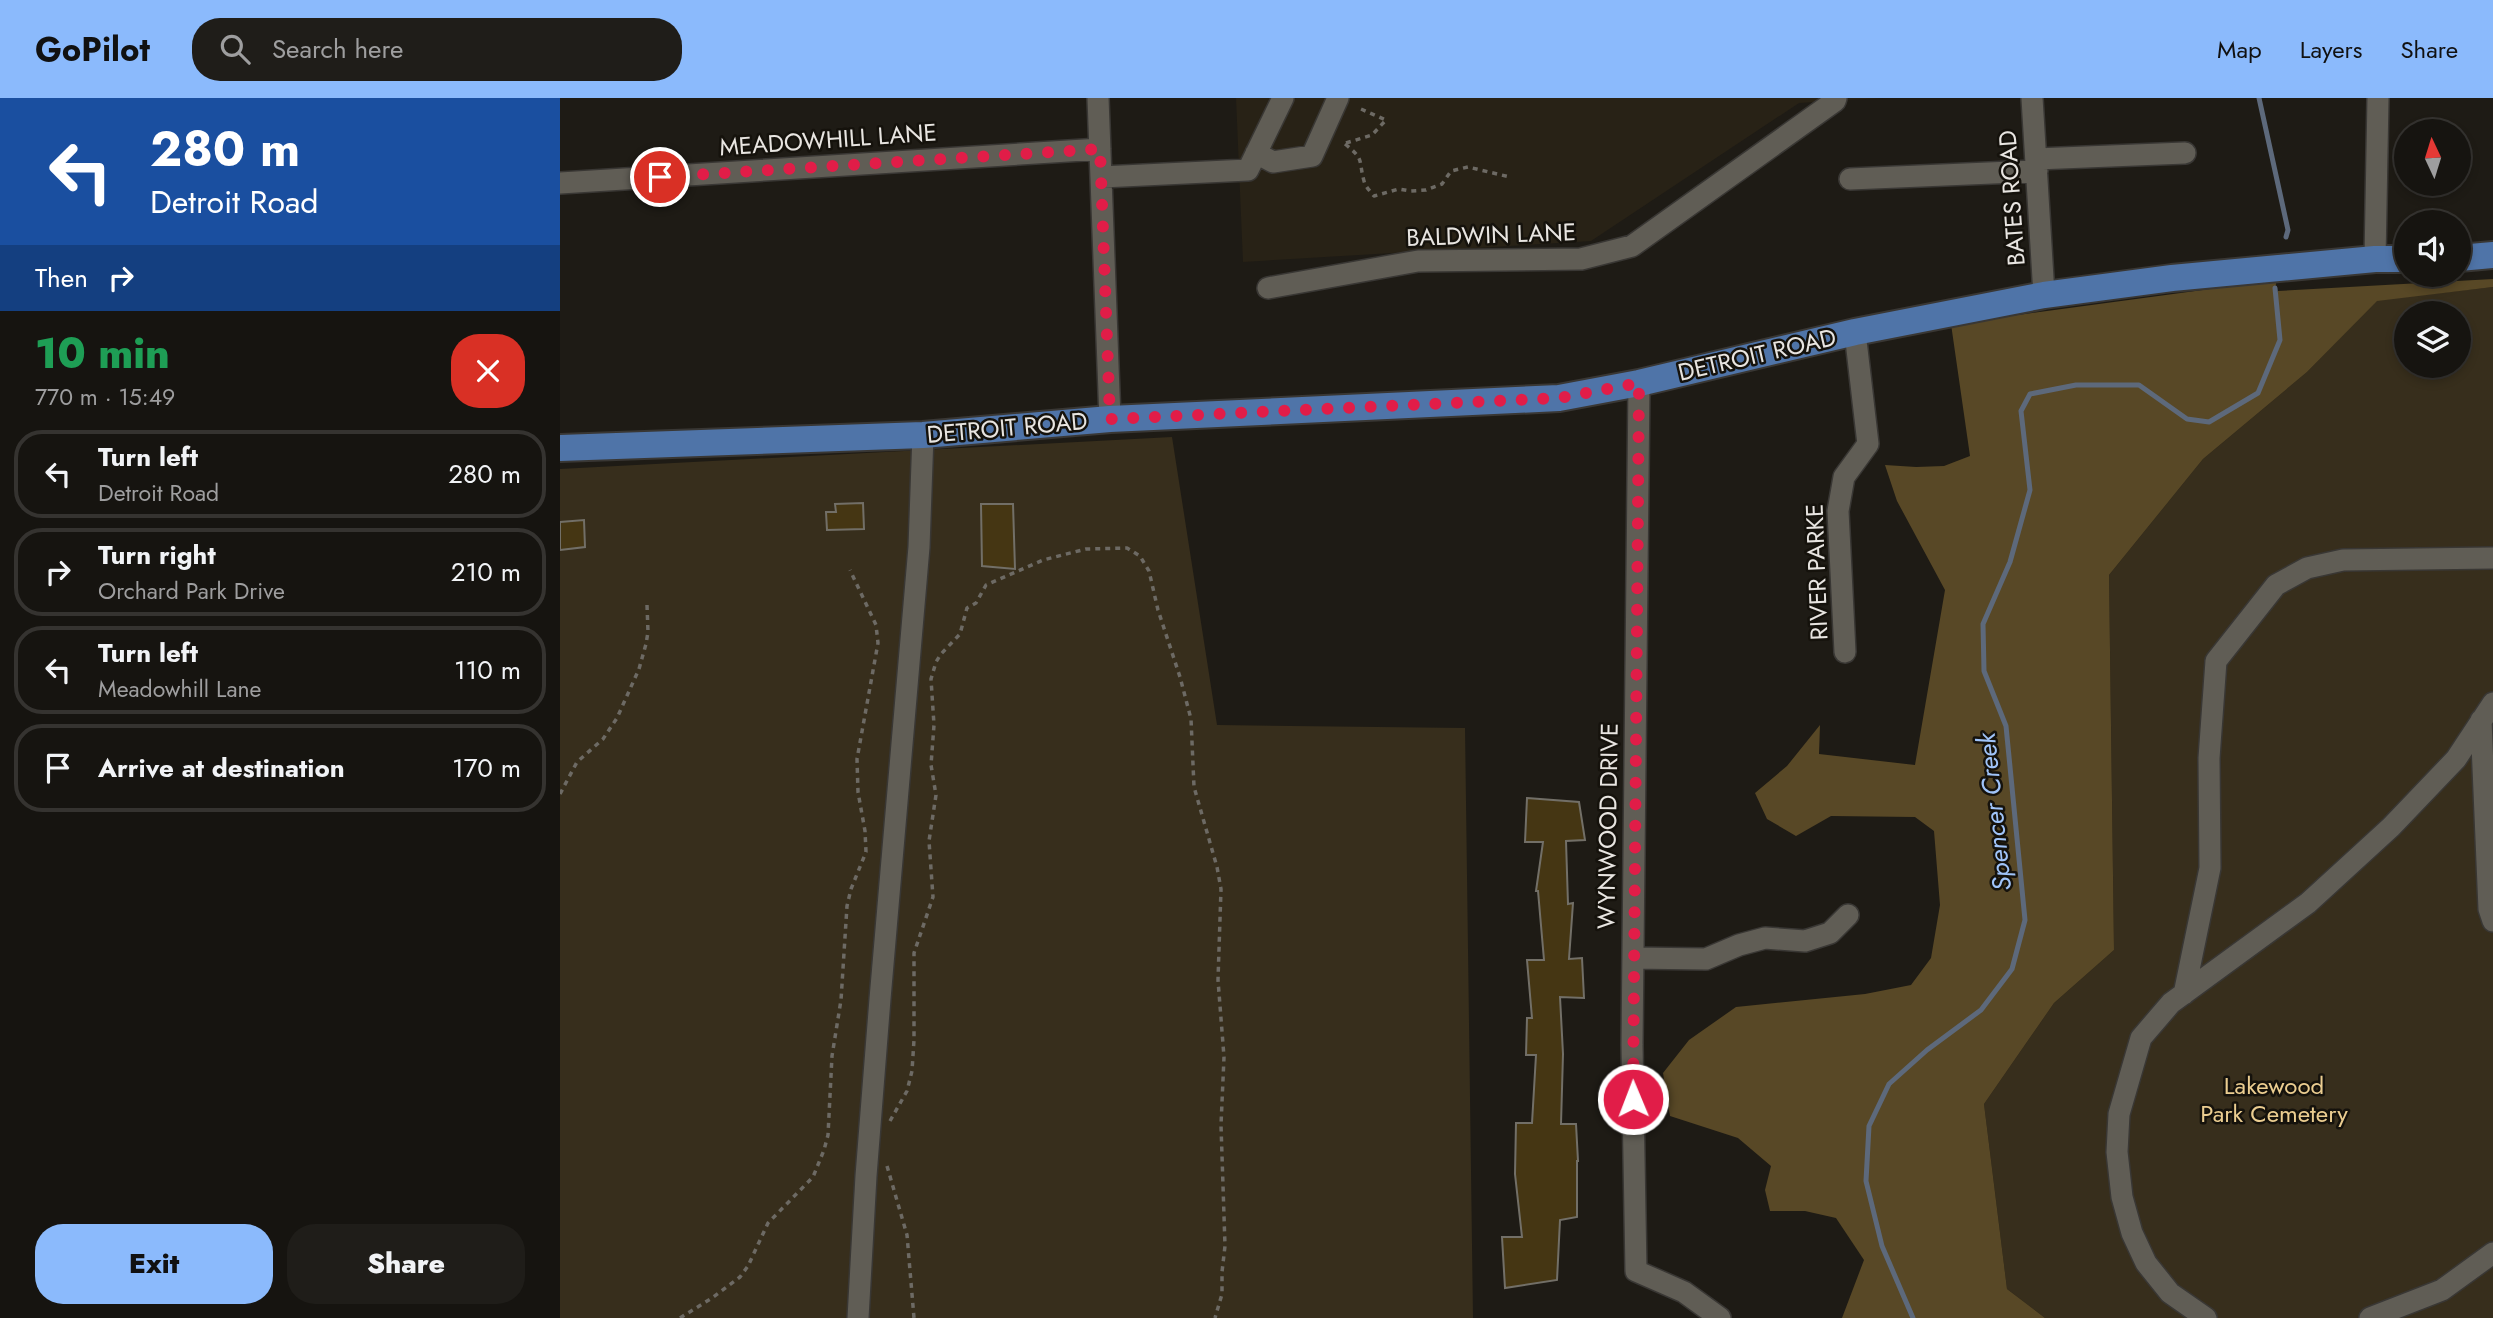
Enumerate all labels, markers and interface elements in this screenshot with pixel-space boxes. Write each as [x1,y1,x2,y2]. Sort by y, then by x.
search box [192,18,682,81]
text: GoPilot [35,26,150,73]
icon: search [216,30,254,68]
text: Search here [272,30,403,68]
text: Map [2217,32,2262,67]
text: Layers [2300,32,2362,67]
text: Share [2400,32,2458,67]
text: 280 m [150,114,300,184]
street label: MEADOWHILL LANE [718,114,938,165]
north arrow [2394,119,2471,196]
map controls [2394,119,2471,378]
icon: left [35,126,126,217]
street label: BATES ROAD [1989,129,2034,267]
pin [630,147,690,207]
icon: arrive [641,158,679,196]
text: Detroit Road [150,179,319,225]
button: sound [2394,210,2471,287]
street label: BALDWIN LANE [1405,214,1576,255]
text: Then [35,259,88,297]
icon: right [102,259,140,297]
button: layers [2394,301,2471,378]
street label: DETROIT ROAD [1674,319,1839,390]
text: 10 min [35,323,170,384]
button: close [451,334,525,408]
text: 770 m · 15:49 [35,380,175,414]
street label: DETROIT ROAD [925,403,1089,452]
text: Turn left [98,438,198,476]
icon: left [39,455,77,493]
text: 280 m [448,455,521,493]
text: Detroit Road [98,476,219,510]
street label: RIVER PARKE [1797,503,1836,641]
text: Turn right [98,536,216,574]
icon: right [39,553,77,591]
text: 210 m [451,553,521,591]
text: Orchard Park Drive [98,574,285,608]
text: Turn left [98,634,198,672]
icon: left [39,651,77,689]
text: 110 m [454,651,521,689]
text: Meadowhill Lane [98,672,261,706]
street label: WYNWOOD DRIVE [1588,723,1627,929]
water label: Spencer Creek [1967,729,2021,893]
icon: arrive [39,749,77,787]
text: Arrive at destination [98,749,345,787]
text: 170 m [452,749,521,787]
position arrow [1596,1062,1670,1136]
park label: Lakewood Park Cemetery [2200,1068,2348,1131]
button: Exit [35,1224,273,1304]
button: Share [287,1224,525,1304]

